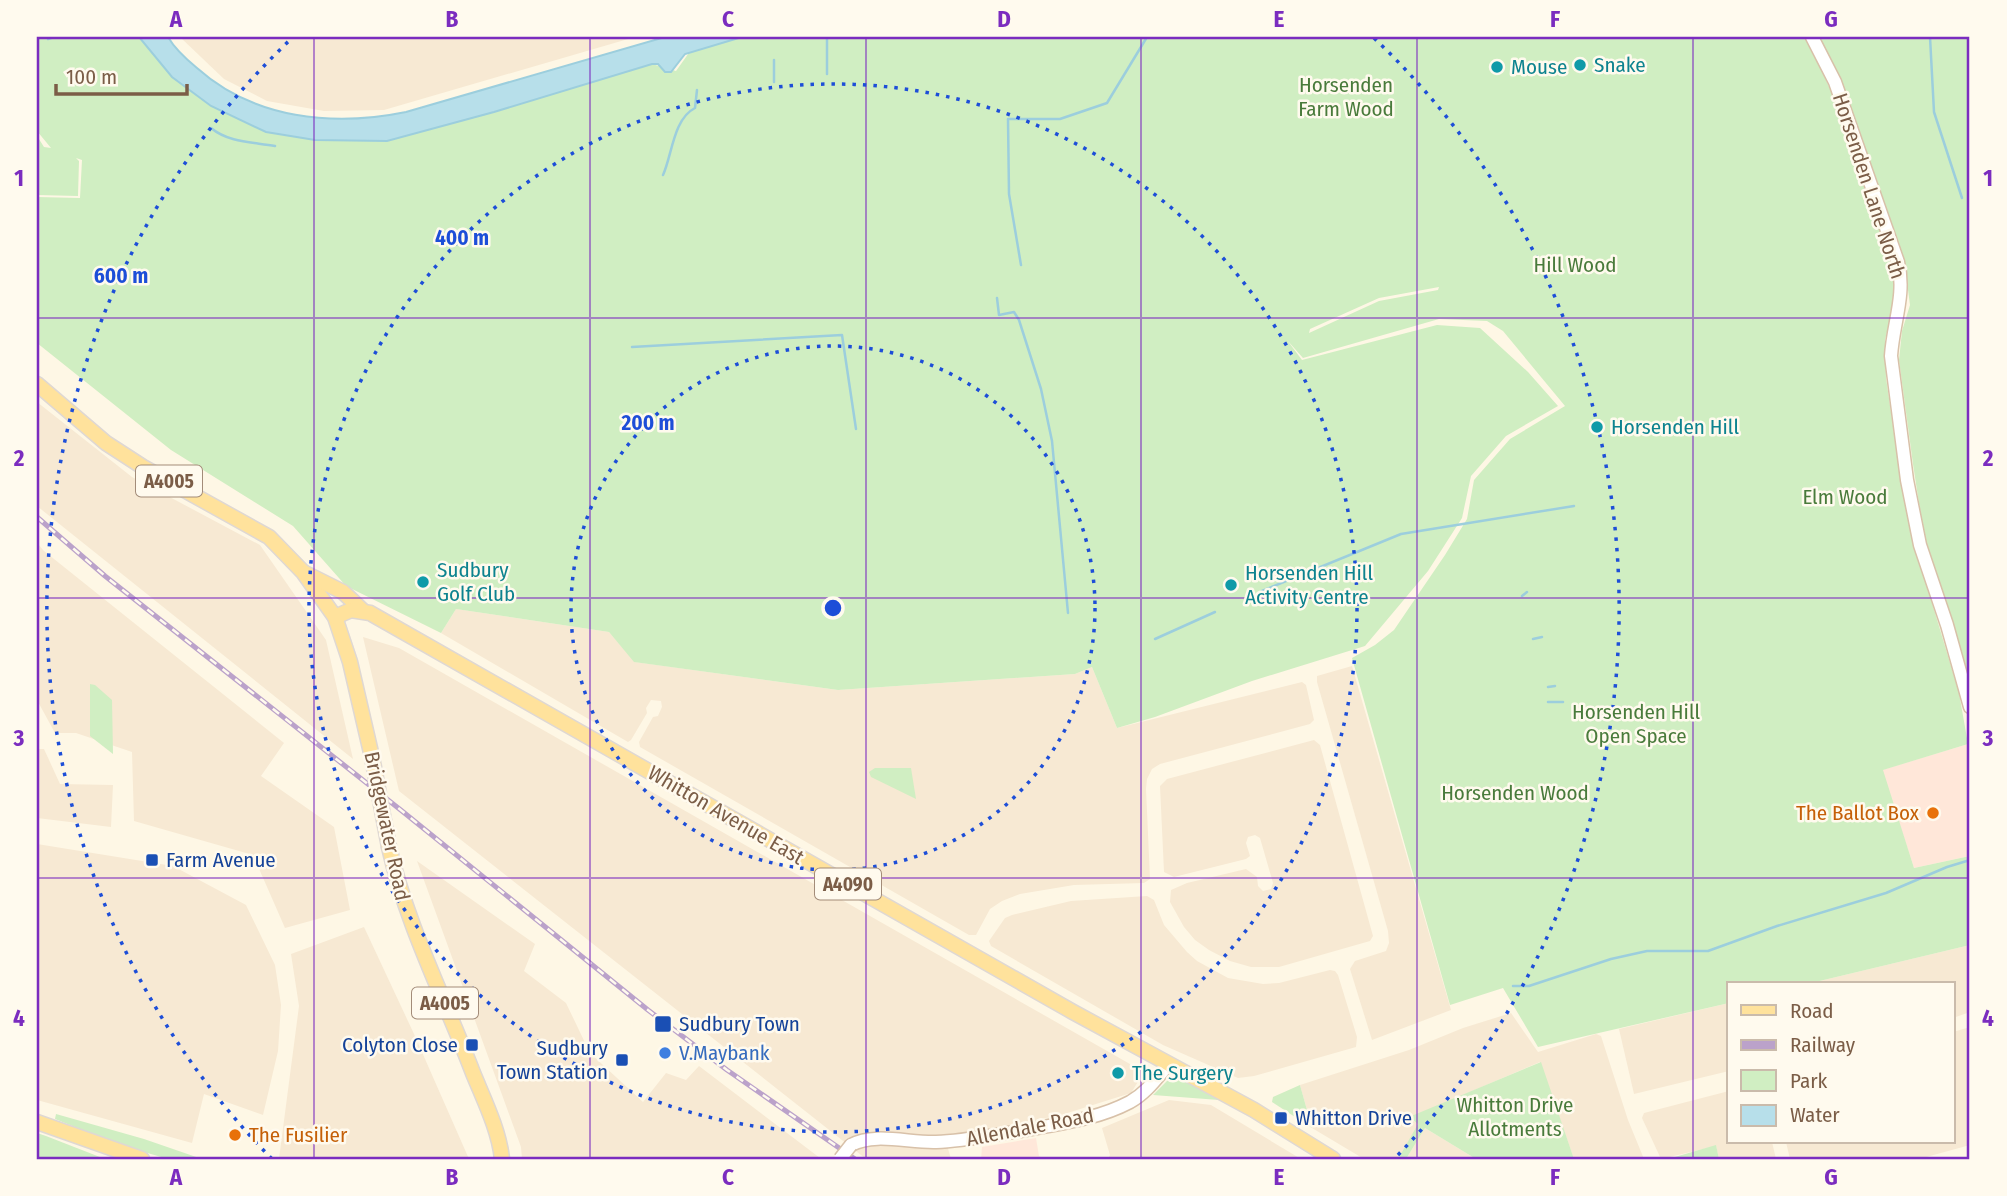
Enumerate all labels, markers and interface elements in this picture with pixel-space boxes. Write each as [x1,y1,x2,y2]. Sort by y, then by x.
text: A [169,5,183,33]
text: B [446,5,459,33]
text: C [722,5,734,33]
text: D [997,5,1011,33]
text: E [1274,5,1285,33]
text: F [1550,5,1560,33]
text: G [1824,5,1838,33]
scale bar [56,52,187,96]
place label: Snake [1594,52,1646,78]
place label: Mouse [1511,54,1567,80]
marker: Snake [1572,57,1588,73]
marker: Mouse [1489,59,1505,75]
text: 100 m [66,64,117,90]
park label: Horsenden Farm Wood [1298,72,1394,122]
street label: Horsenden Lane North [1827,90,1911,282]
text: 1 [14,164,24,192]
text: 1 [1983,164,1993,192]
text: 400 m [435,225,489,251]
park label: Hill Wood [1534,252,1616,278]
text: 600 m [94,263,148,289]
text: 200 m [620,410,675,436]
place label: Horsenden Hill [1611,414,1739,440]
marker: Horsenden Hill [1589,419,1605,435]
text: 2 [13,444,25,472]
text: 2 [1982,444,1994,472]
road number: A4005 [136,466,202,496]
park label: Elm Wood [1802,484,1888,510]
place label: Sudbury Golf Club [437,557,515,607]
place label: Horsenden Hill Activity Centre [1245,560,1373,610]
marker: Sudbury Golf Club [415,574,431,590]
marker: Horsenden Hill Activity Centre [1223,577,1239,593]
centre of rings [821,596,845,620]
park label: Horsenden Hill Open Space [1572,699,1700,749]
text: 3 [13,724,25,752]
text: 3 [1982,724,1994,752]
street label: Bridgewater Road [359,749,415,903]
street label: Whitton Avenue East [643,760,809,870]
park label: Horsenden Wood [1441,780,1589,806]
place label: The Ballot Box [1796,800,1920,826]
marker: The Ballot Box [1925,805,1941,821]
place label: Farm Avenue [166,847,276,873]
marker: Farm Avenue [144,852,160,868]
road number: A4090 [815,869,881,900]
legend [1727,982,1954,1144]
road number: A4005 [412,987,478,1018]
text: Road [1790,998,1834,1024]
text: 4 [13,1004,25,1032]
text: 4 [1982,1004,1994,1032]
place label: Sudbury Town [679,1011,800,1037]
marker: Sudbury Town [653,1014,673,1034]
place label: Colyton Close [342,1032,458,1058]
text: Railway [1790,1032,1856,1058]
place label: Sudbury Town Station [497,1035,609,1085]
marker: Colyton Close [464,1037,480,1053]
place label: V.Maybank [679,1040,770,1066]
marker: V.Maybank [657,1045,673,1061]
marker: Sudbury Town Station [614,1052,630,1068]
place label: The Surgery [1132,1060,1234,1086]
marker: The Surgery [1110,1065,1126,1081]
text: Park [1790,1068,1828,1094]
park label: Whitton Drive Allotments [1456,1092,1574,1142]
street label: Allendale Road [964,1102,1096,1152]
text: Water [1790,1102,1840,1128]
place label: Whitton Drive [1295,1105,1412,1131]
marker: Whitton Drive [1273,1110,1289,1126]
place label: The Fusilier [249,1122,348,1148]
marker: The Fusilier [227,1127,243,1143]
text: A [169,1163,183,1191]
text: B [446,1163,459,1191]
text: C [722,1163,734,1191]
text: D [997,1163,1011,1191]
text: E [1274,1163,1285,1191]
text: F [1550,1163,1560,1191]
text: G [1824,1163,1838,1191]

